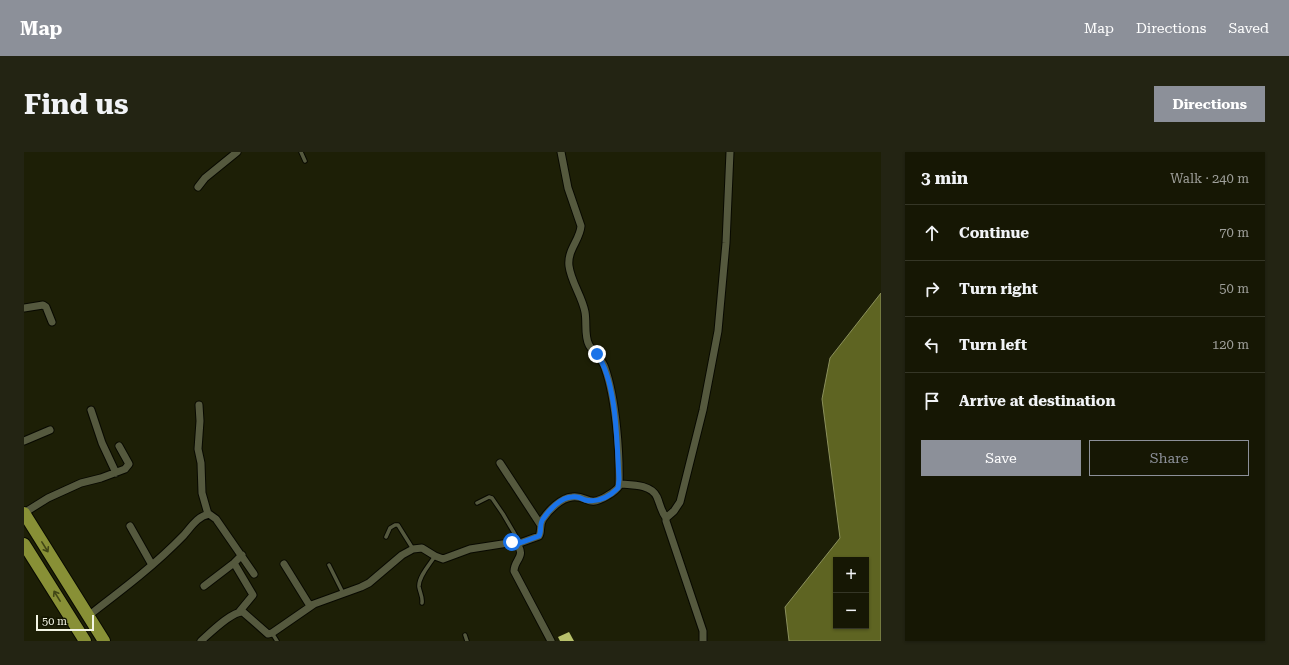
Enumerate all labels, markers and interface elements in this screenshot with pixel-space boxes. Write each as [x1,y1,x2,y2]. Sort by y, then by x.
text: Map [20,17,62,40]
text: Map [1084,20,1114,36]
text: Directions [1136,20,1206,36]
text: Saved [1228,20,1269,36]
button: Directions [1154,86,1265,122]
text: Find us [24,88,128,121]
text: 3 min [921,168,968,188]
text: Walk · 240 m [1170,171,1249,186]
icon: ahead [921,222,943,244]
text: Continue [959,224,1029,242]
text: 70 m [1219,225,1249,240]
icon: right [921,278,943,300]
text: Turn right [959,280,1038,298]
text: 50 m [1219,281,1249,296]
icon: left [921,334,943,356]
text: Turn left [959,336,1027,354]
text: 120 m [1212,337,1249,352]
route end [588,345,606,363]
icon: arrive [921,390,943,412]
text: Arrive at destination [959,392,1115,410]
button: Save [921,440,1081,476]
button: Share [1089,440,1249,476]
route start [503,533,521,551]
one-way arrow [40,541,49,552]
map controls [833,557,869,629]
button: + [833,557,869,593]
one-way arrow [53,591,61,602]
button: − [833,593,869,629]
scale bar [36,613,94,632]
text: 50 m [42,615,67,628]

